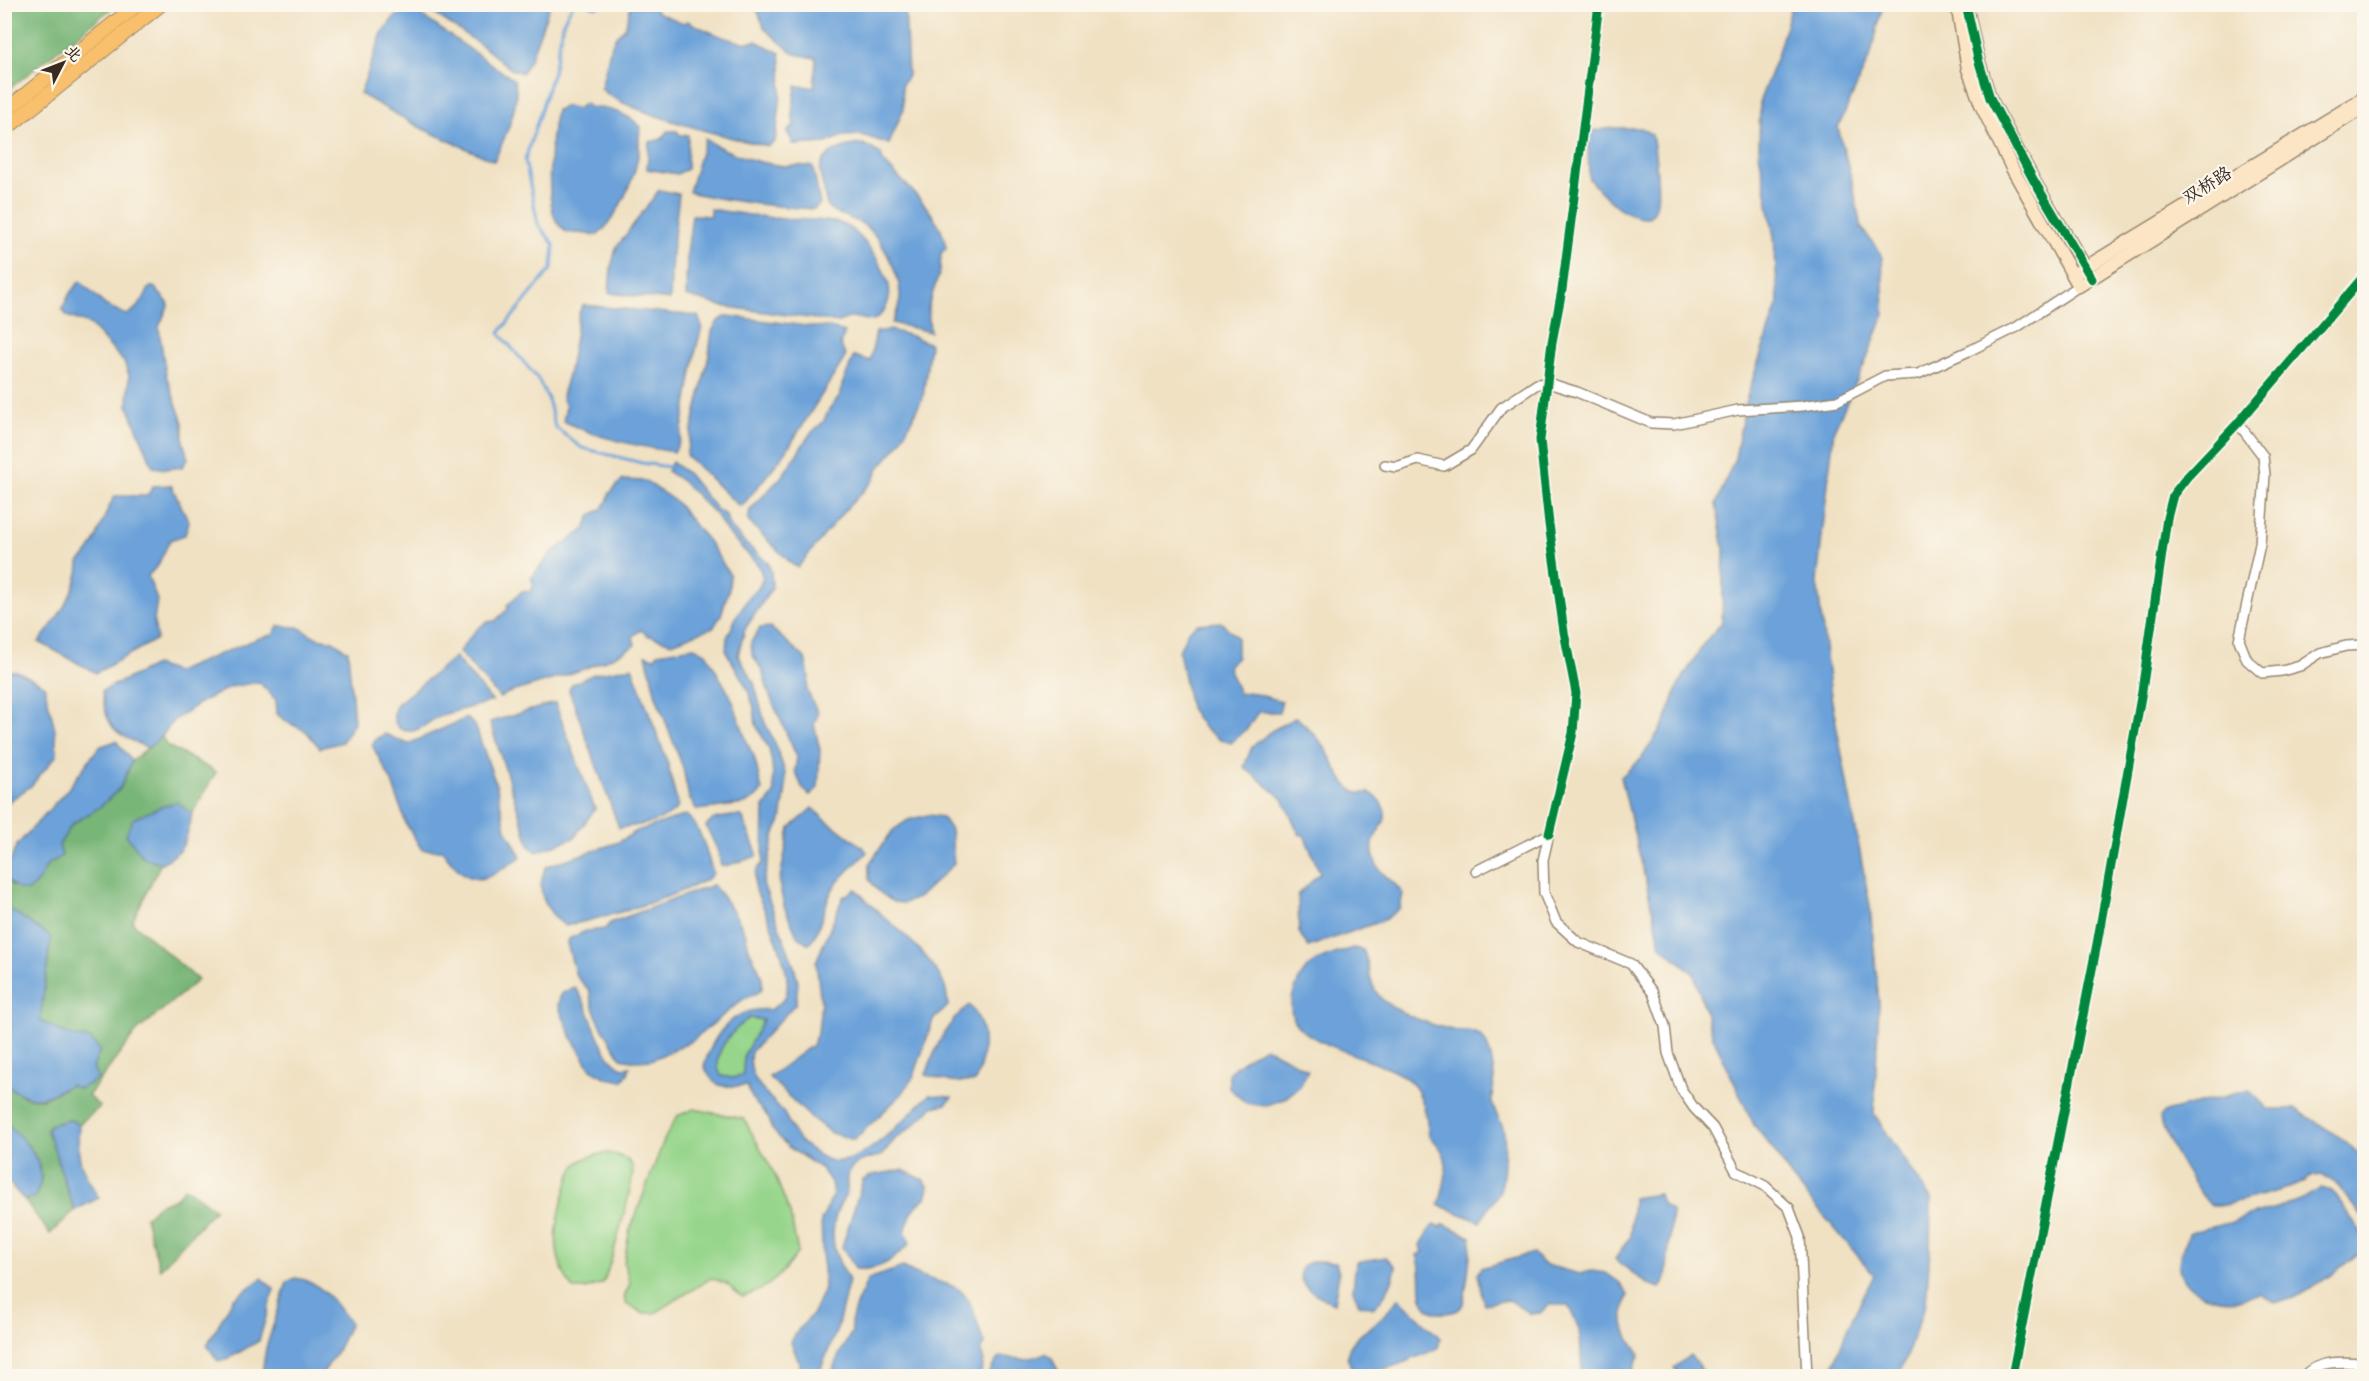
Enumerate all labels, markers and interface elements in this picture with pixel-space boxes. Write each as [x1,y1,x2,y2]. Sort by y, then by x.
north arrow [33,33,93,93]
text: 北 [61,40,88,66]
street label: 双桥路 [2177,160,2236,209]

